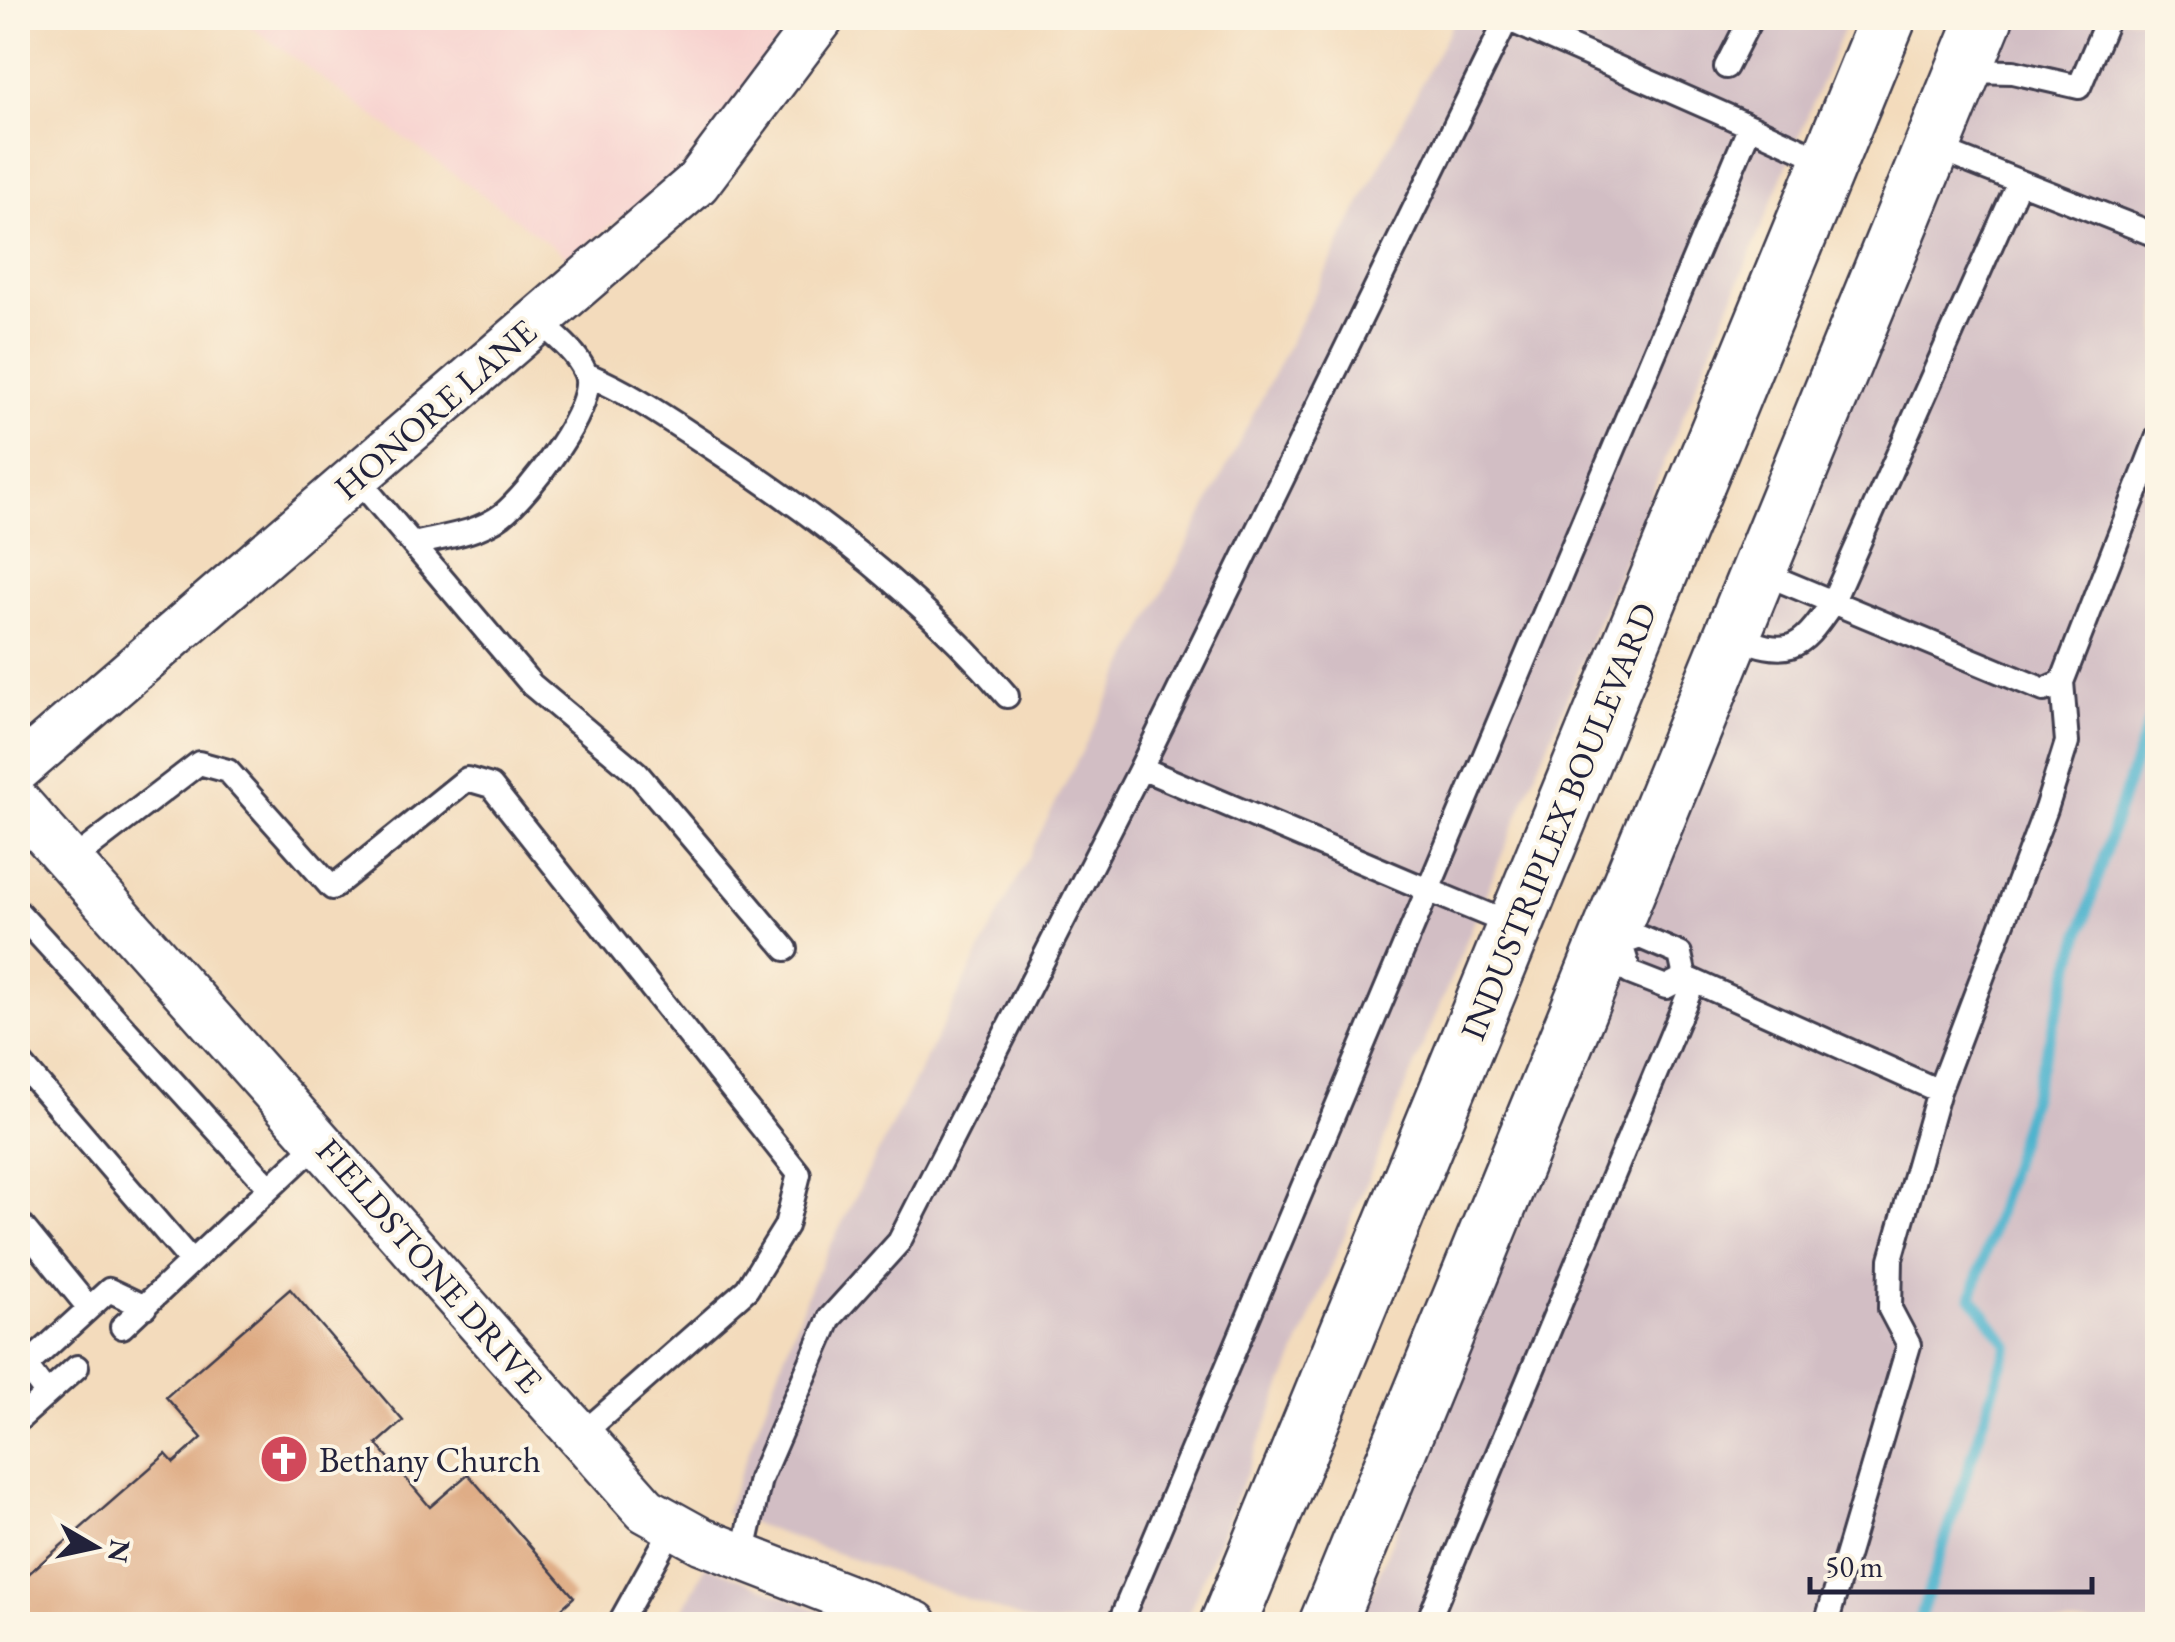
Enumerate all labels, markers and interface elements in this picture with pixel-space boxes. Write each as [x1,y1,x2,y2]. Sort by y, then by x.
street label: HONORE LANE [325,309,545,509]
street label: INDUSTRIPLEX BOULEVARD [1450,596,1666,1046]
street label: FIELDSTONE DRIVE [307,1128,553,1402]
church icon: Bethany Church [258,1433,310,1485]
place label: Bethany Church [319,1437,541,1482]
north arrow [45,1497,145,1597]
scale bar [1810,1532,2092,1594]
text: N [100,1537,139,1565]
text: 50 m [1825,1547,1883,1586]

